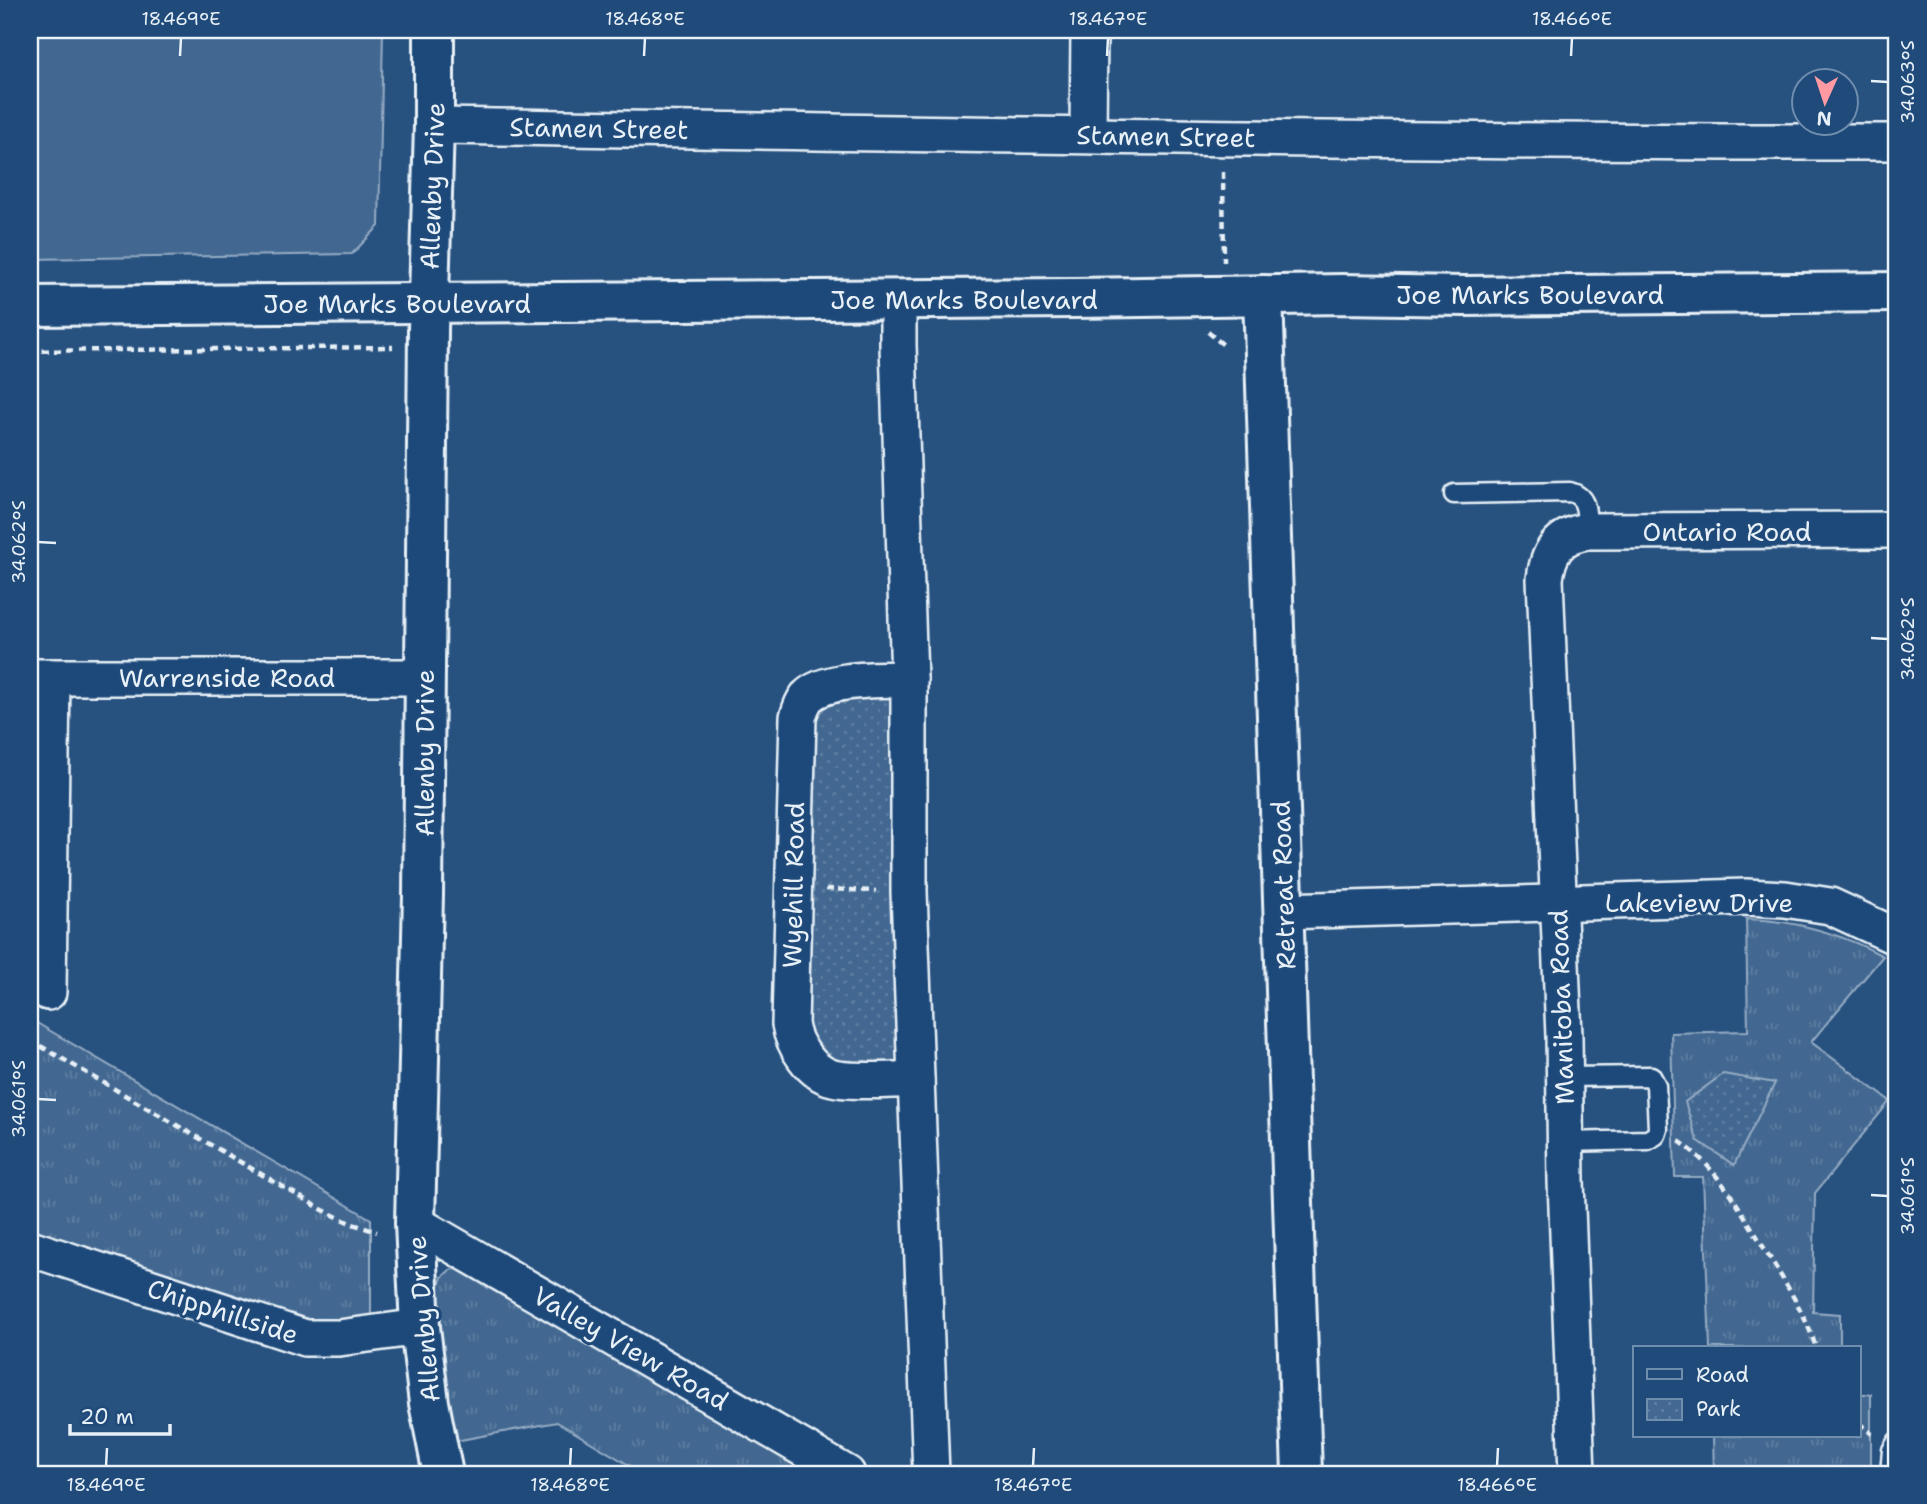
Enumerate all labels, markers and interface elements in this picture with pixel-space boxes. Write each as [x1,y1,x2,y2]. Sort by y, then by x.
text: 18.469°E [141,7,221,31]
text: 18.468°E [605,7,685,31]
text: 18.467°E [1069,7,1147,31]
text: 18.466°E [1532,7,1612,31]
text: 34.063°S [1896,40,1920,124]
north arrow [1790,66,1860,136]
street label: Allenby Drive [412,102,452,270]
text: N [1816,106,1832,131]
street label: Stamen Street [509,109,689,147]
street label: Stamen Street [1076,117,1256,155]
street label: Joe Marks Boulevard [1396,277,1664,312]
street label: Joe Marks Boulevard [830,282,1098,317]
street label: Joe Marks Boulevard [263,286,531,321]
text: 34.062°S [7,500,31,584]
street label: Ontario Road [1642,514,1812,549]
text: 34.062°S [1896,597,1920,681]
street label: Warrenside Road [119,660,335,695]
street label: Allenby Drive [407,669,442,837]
street label: Retreat Road [1263,800,1303,970]
street label: Wyehill Road [774,802,812,968]
street label: Lakeview Drive [1605,885,1793,920]
street label: Manitoba Road [1540,909,1582,1105]
text: 34.061°S [7,1060,31,1138]
text: 34.061°S [1896,1157,1920,1235]
street label: Allenby Drive [398,1234,448,1404]
street label: Chipphillside [143,1270,303,1352]
street label: Valley View Road [527,1278,735,1418]
legend [1633,1346,1860,1438]
text: Road [1696,1361,1749,1389]
scale bar [70,1392,170,1436]
text: Park [1696,1395,1741,1423]
text: 20 m [80,1403,134,1431]
text: 18.469°E [66,1473,146,1497]
text: 18.468°E [530,1473,610,1497]
text: 18.467°E [994,1473,1072,1497]
text: 18.466°E [1457,1473,1537,1497]

